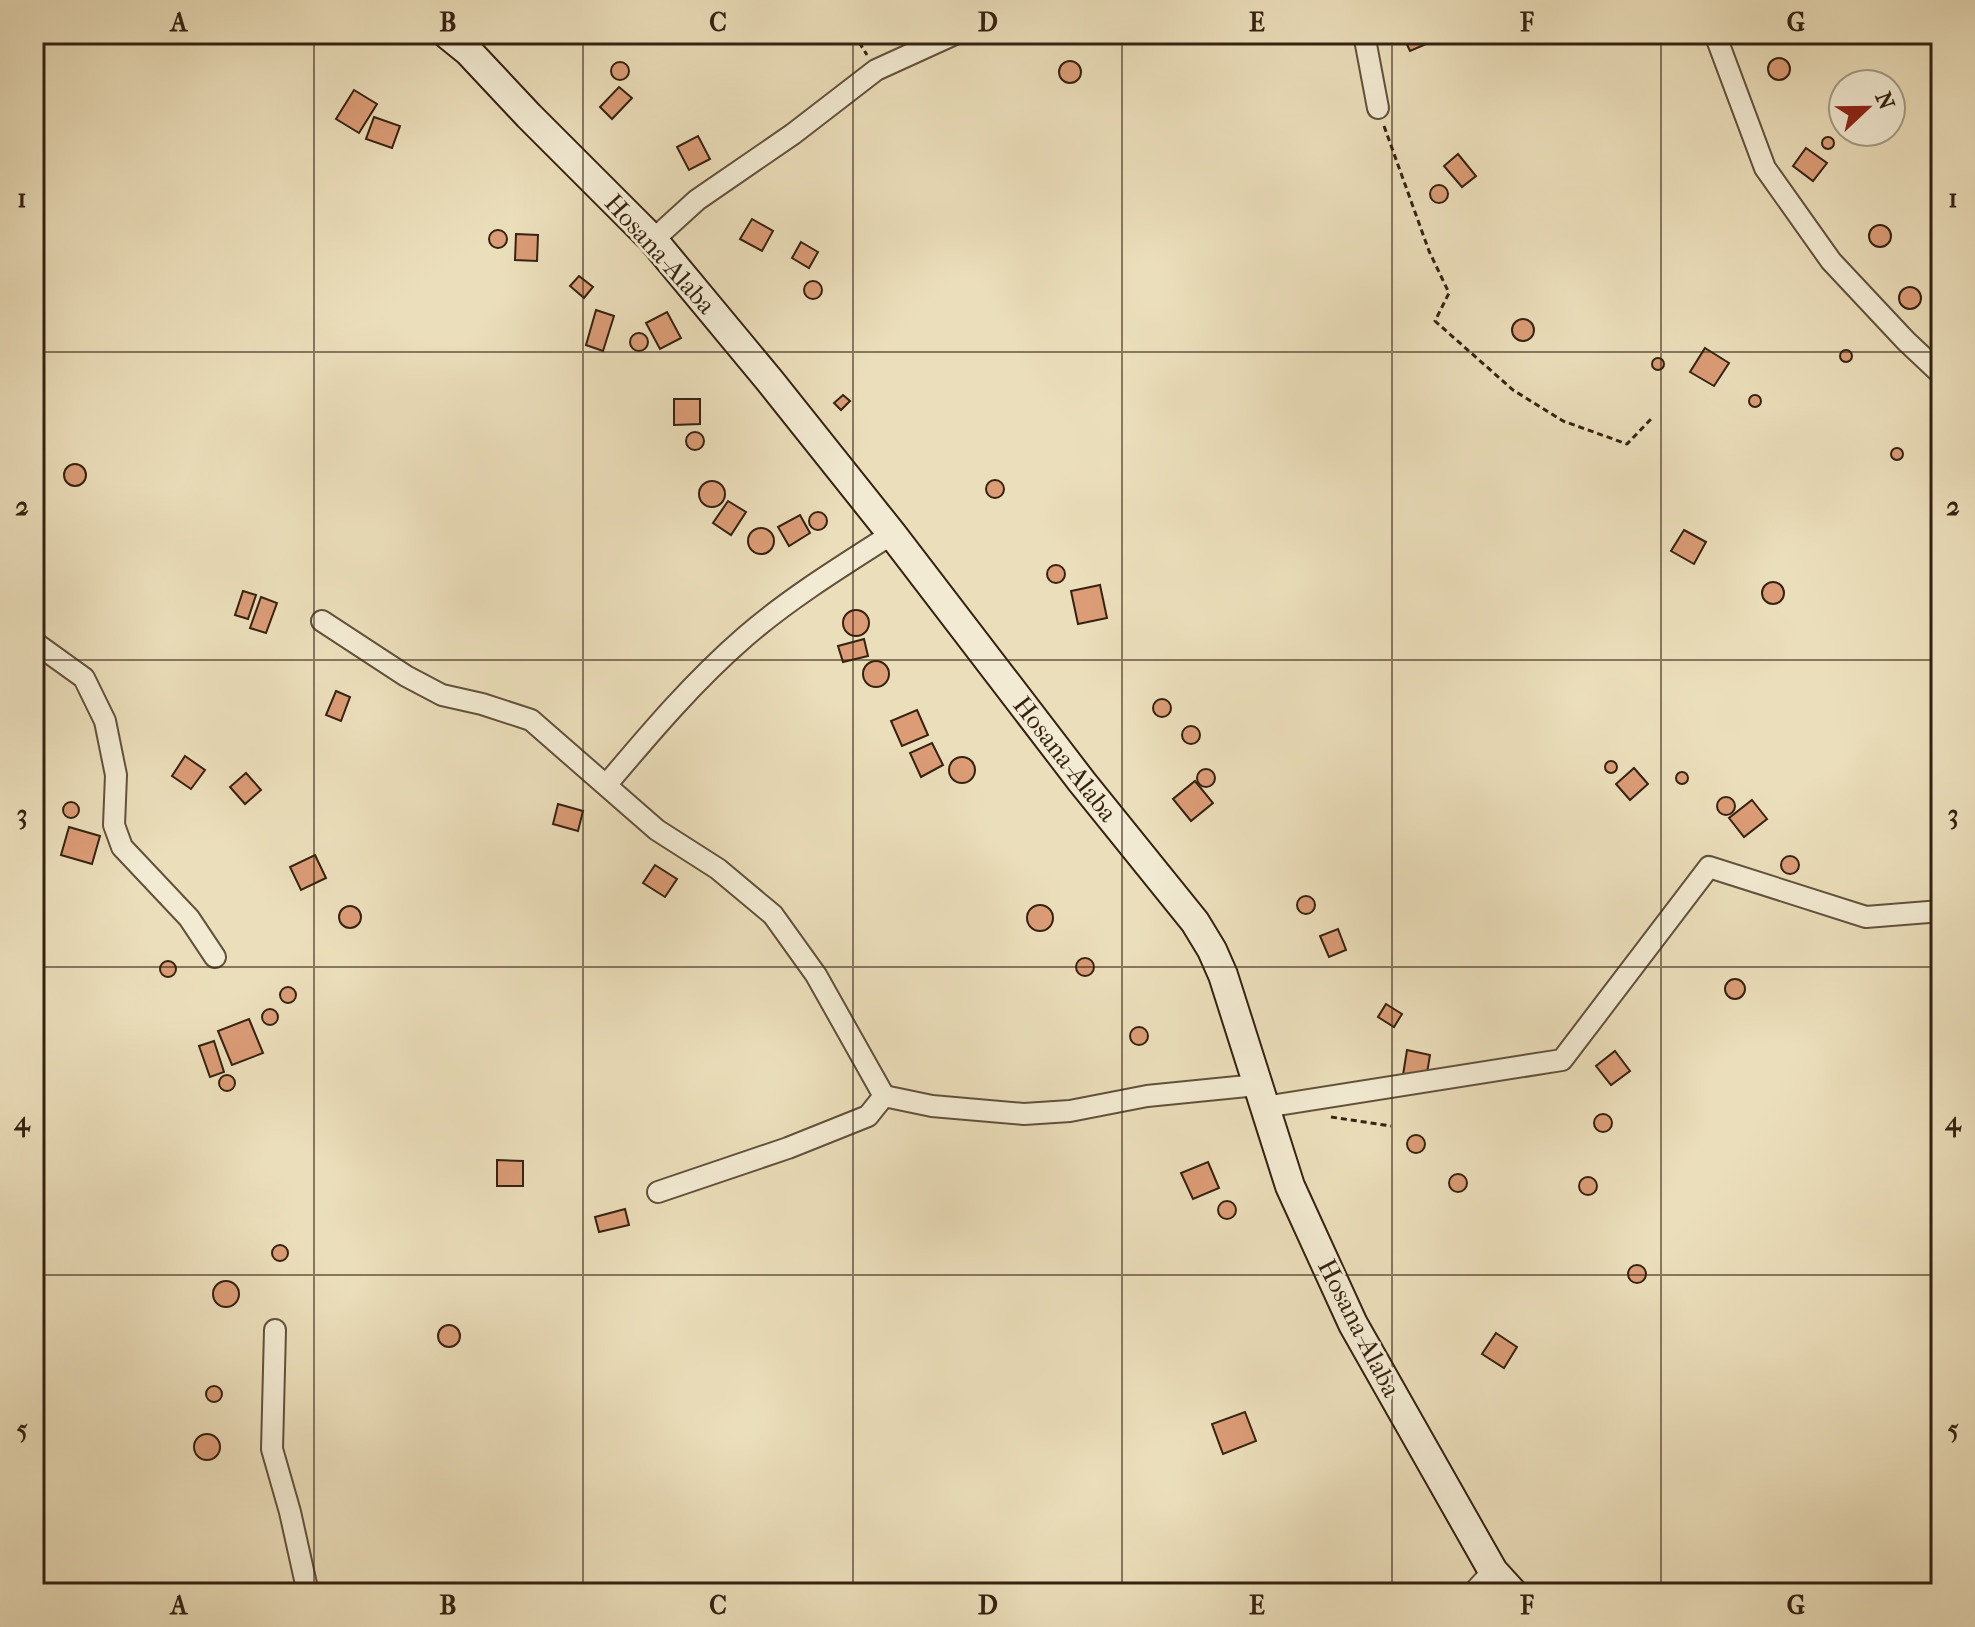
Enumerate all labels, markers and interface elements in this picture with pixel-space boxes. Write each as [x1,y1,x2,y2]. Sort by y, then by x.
text: A [169,7,189,38]
text: B [440,7,457,38]
text: C [709,7,727,38]
text: D [978,7,998,38]
text: E [1249,7,1265,38]
text: F [1519,7,1534,38]
text: G [1787,7,1805,38]
north arrow [1827,68,1907,148]
text: N [1869,88,1900,114]
text: 1 [17,183,27,214]
text: 1 [1948,183,1958,214]
street label: Hosana-Alaba [598,188,723,321]
text: 2 [15,491,29,522]
text: 2 [1946,491,1960,522]
street label: Hosana-Alaba [1006,690,1124,829]
text: 3 [17,799,27,830]
text: 3 [1948,799,1958,830]
text: 4 [13,1106,31,1138]
text: 4 [1944,1106,1962,1138]
street label: Hosana-Alaba [1311,1254,1407,1403]
text: 5 [16,1414,28,1445]
text: 5 [1947,1414,1959,1445]
text: A [169,1590,189,1621]
text: B [440,1590,457,1621]
text: C [709,1590,727,1621]
text: D [978,1590,998,1621]
text: E [1249,1590,1265,1621]
text: F [1519,1590,1534,1621]
text: G [1787,1590,1805,1621]

